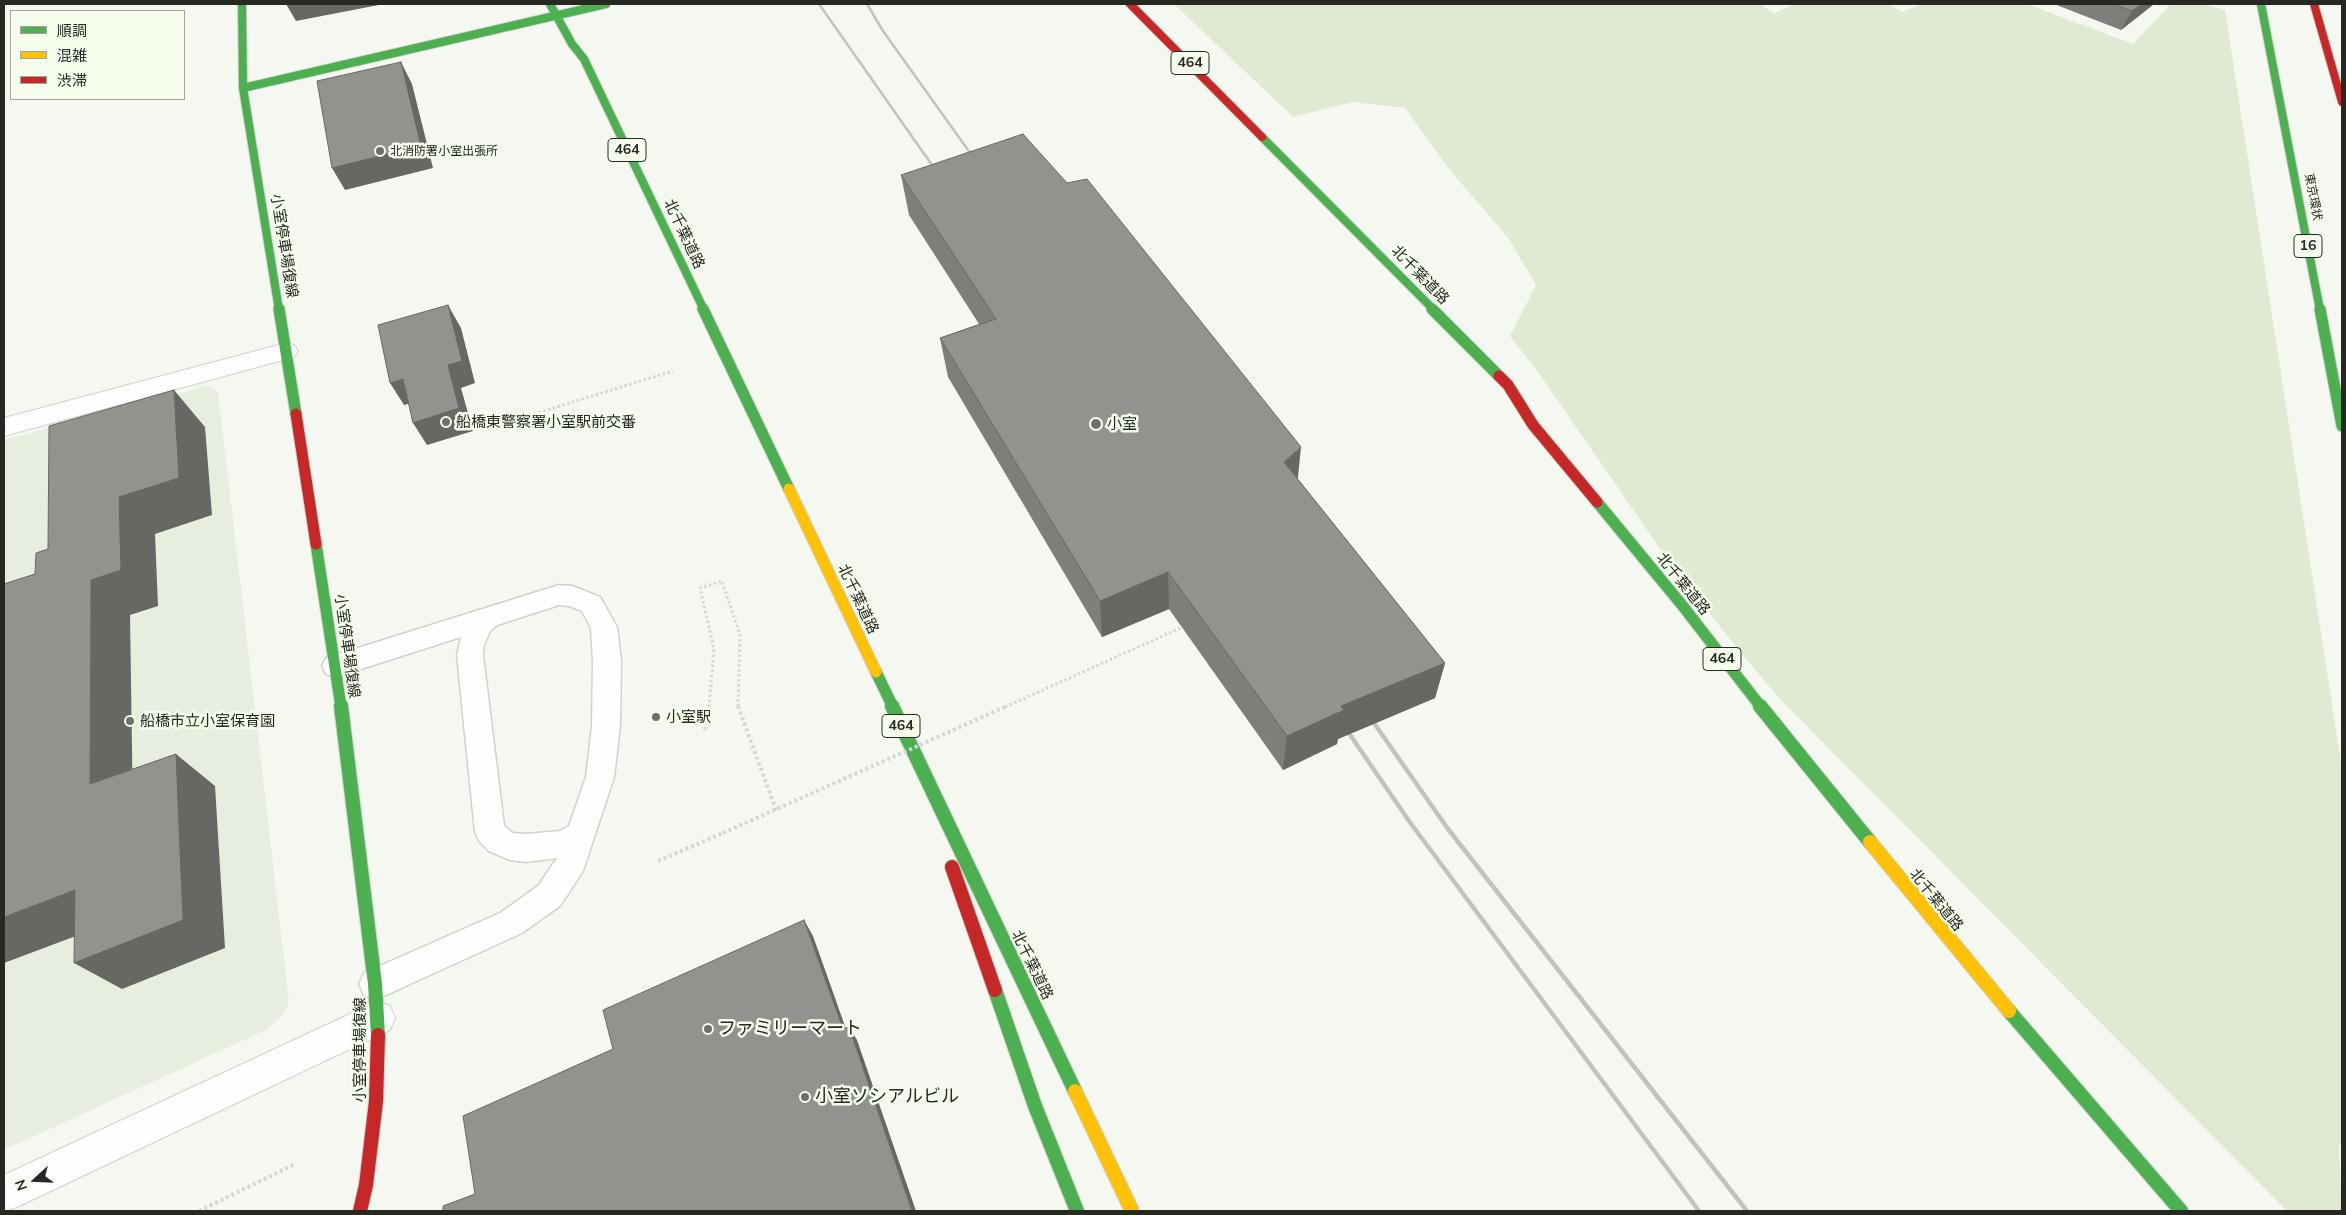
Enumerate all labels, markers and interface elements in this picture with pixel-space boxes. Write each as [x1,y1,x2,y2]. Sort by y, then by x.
legend [10,10,185,100]
text: 順調 [57,21,87,40]
text: 混雑 [57,46,87,65]
road number: 464 [1171,52,1209,74]
text: 渋滞 [57,71,87,90]
road number: 464 [608,138,646,162]
place label: 北消防署小室出張所 [390,144,498,158]
marker: 北消防署小室出張所 [374,145,386,157]
street label: 東京環状 [2301,172,2325,222]
street label: 小室停車場復線 [267,193,301,299]
street label: 北千葉道路 [660,196,708,272]
road number: 16 [2294,235,2322,258]
street label: 北千葉道路 [1387,242,1453,308]
place label: 船橋東警察署小室駅前交番 [456,413,636,431]
place label: 小室 [1107,415,1137,433]
marker: 船橋東警察署小室駅前交番 [440,416,452,428]
marker: 小室 [1089,417,1103,431]
street label: 北千葉道路 [1652,549,1714,619]
street label: 北千葉道路 [834,561,882,637]
street label: 小室停車場復線 [331,593,363,699]
road number: 464 [1703,648,1741,671]
place label: 小室駅 [666,708,711,726]
marker: 小室駅 [650,711,662,723]
place label: 船橋市立小室保育園 [140,712,275,730]
road number: 464 [882,714,920,738]
marker: 船橋市立小室保育園 [124,715,136,727]
street label: 北千葉道路 [1905,865,1967,935]
street label: 北千葉道路 [1007,927,1057,1003]
street label: 小室停車場復線 [351,998,369,1102]
place label: ファミリーマート [718,1018,862,1040]
marker: ファミリーマート [702,1023,714,1035]
place label: 小室ソシアルビル [815,1086,959,1108]
marker: 小室ソシアルビル [799,1091,811,1103]
north arrow [10,1155,60,1205]
text: N [11,1177,31,1193]

